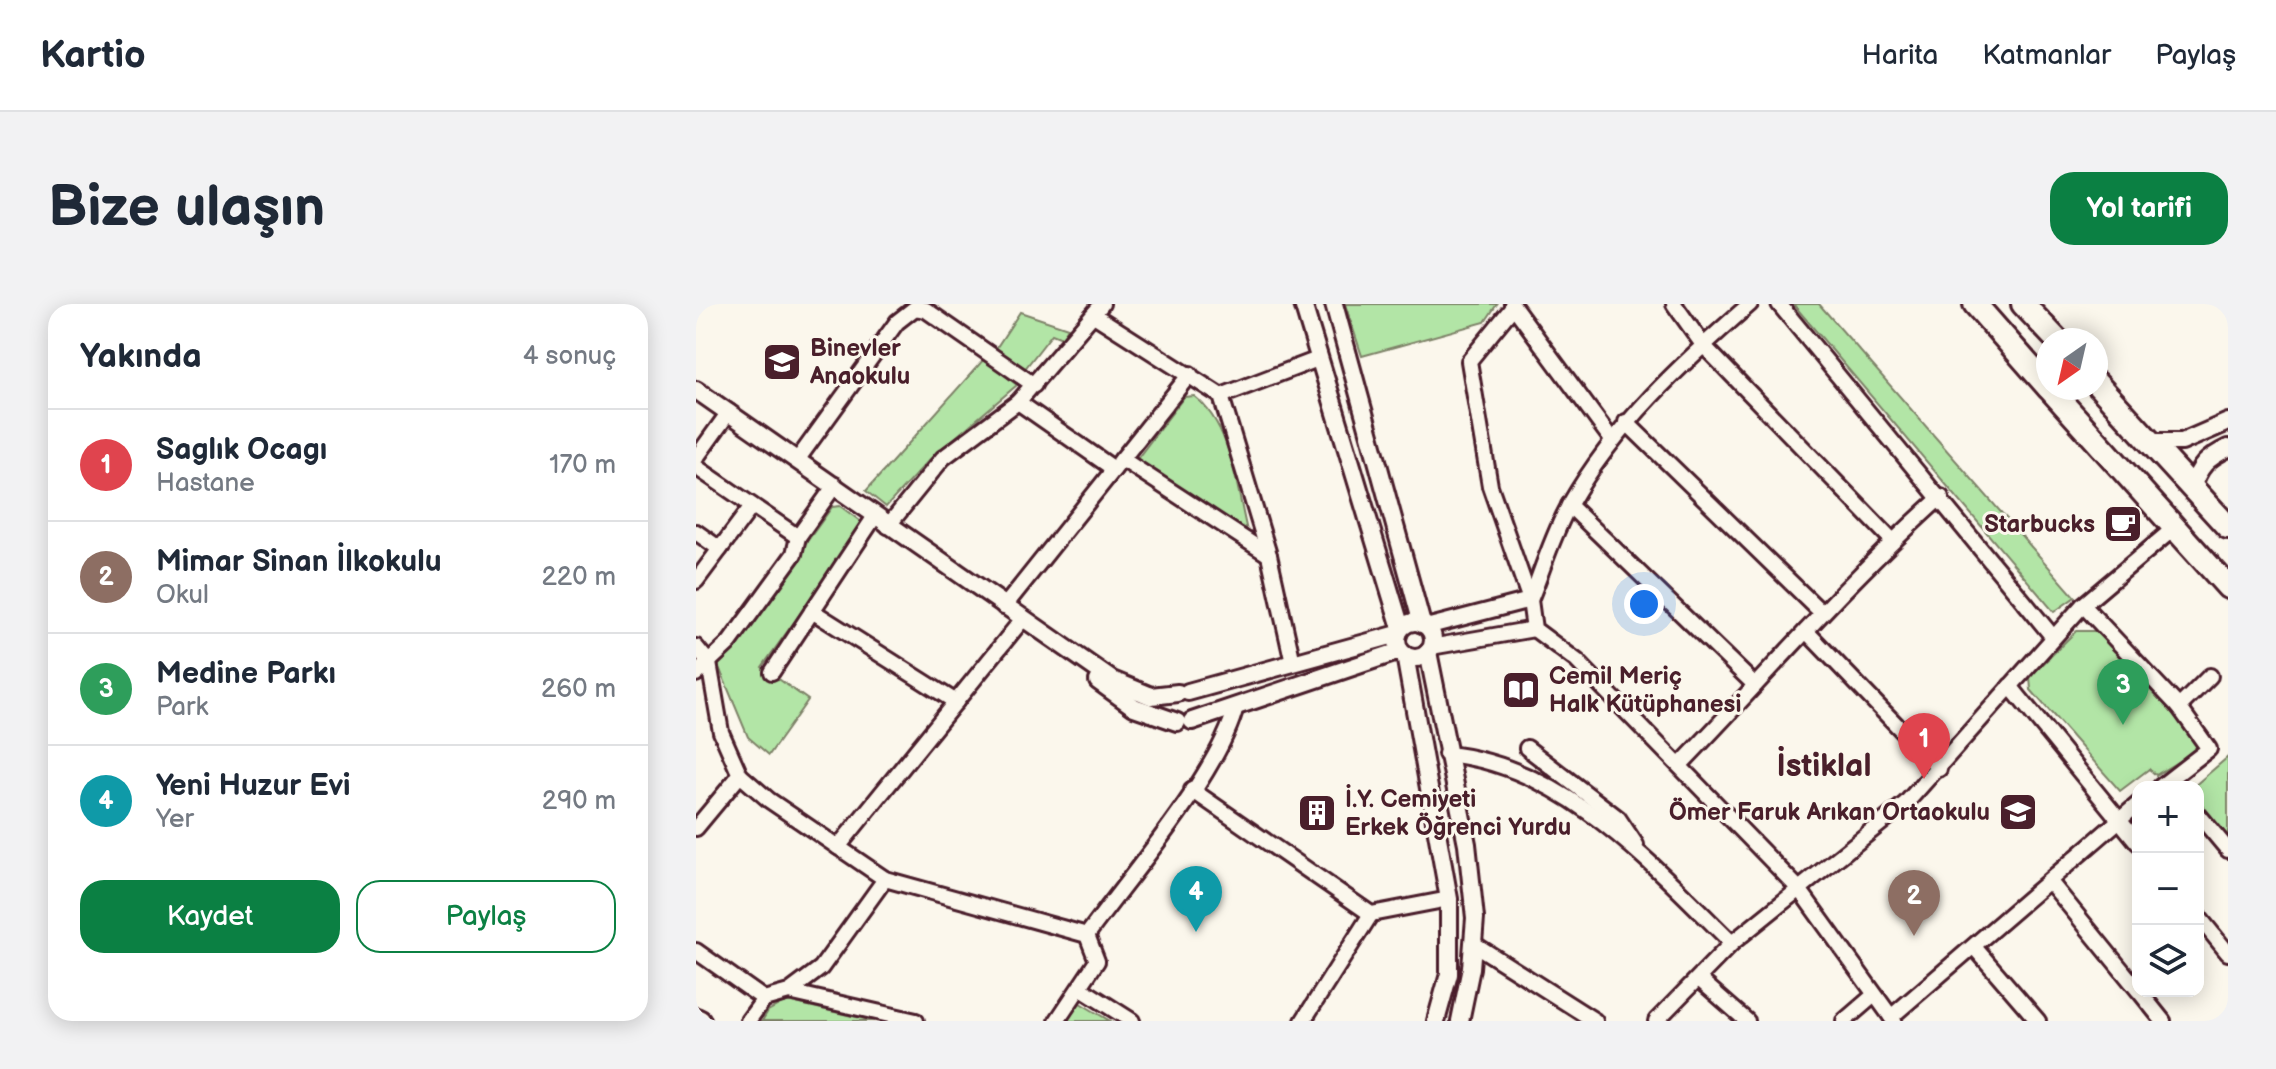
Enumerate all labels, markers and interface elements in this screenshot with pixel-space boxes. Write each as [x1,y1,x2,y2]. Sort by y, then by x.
text: Kartio [40,33,146,78]
text: Harita [1862,39,1938,72]
text: Katmanlar [1982,39,2111,72]
text: Paylaş [2155,39,2236,72]
button: Yol tarifi [2050,172,2228,245]
text: Bize ulaşın [48,175,325,242]
north arrow [2036,328,2108,400]
place label: Binevler Anaokulu [809,334,910,391]
text: Yakında [80,336,202,377]
text: 4 sonuç [523,341,616,372]
school or university icon: Binevler Anaokulu [761,341,803,383]
text: Saglık Ocagı [156,432,327,468]
text: 1 [101,450,111,481]
text: 170 m [549,450,616,481]
text: Hastane [156,468,255,499]
cafe icon: Starbucks [2102,503,2144,545]
place label: Starbucks [1984,510,2095,539]
text: Mimar Sinan İlkokulu [156,544,442,580]
text: 2 [98,562,114,593]
text: 220 m [542,562,616,593]
text: Okul [156,580,209,611]
your location [1624,584,1664,624]
text: Medine Parkı [156,656,336,692]
pin: 3 [2097,659,2149,725]
place label: Cemil Meriç Halk Kütüphanesi [1549,662,1741,719]
library icon: Cemil Meriç Halk Kütüphanesi [1500,669,1542,711]
text: 3 [98,674,114,705]
text: 260 m [541,674,616,705]
text: Park [156,692,208,723]
pin: 1 [1898,713,1950,779]
district label: İstiklal [1777,745,1871,786]
text: Yeni Huzur Evi [156,768,351,804]
map controls [2132,781,2204,997]
button: + [2132,781,2204,853]
place label: İ.Y. Cemiyeti Erkek Öğrenci Yurdu [1345,783,1571,842]
text: 4 [98,786,114,817]
text: 290 m [542,786,616,817]
school or university icon: Ömer Faruk Arıkan Ortaokulu [1997,791,2039,833]
building icon: İ.Y. Cemiyeti Erkek Öğrenci Yurdu [1296,792,1338,834]
place label: Ömer Faruk Arıkan Ortaokulu [1669,797,1990,827]
text: Yer [156,804,194,835]
button: − [2132,853,2204,925]
pin: 4 [1170,866,1222,932]
pin: 2 [1888,870,1940,936]
button: Kaydet [80,880,340,953]
button: Paylaş [356,880,616,953]
button: layers [2132,925,2204,997]

